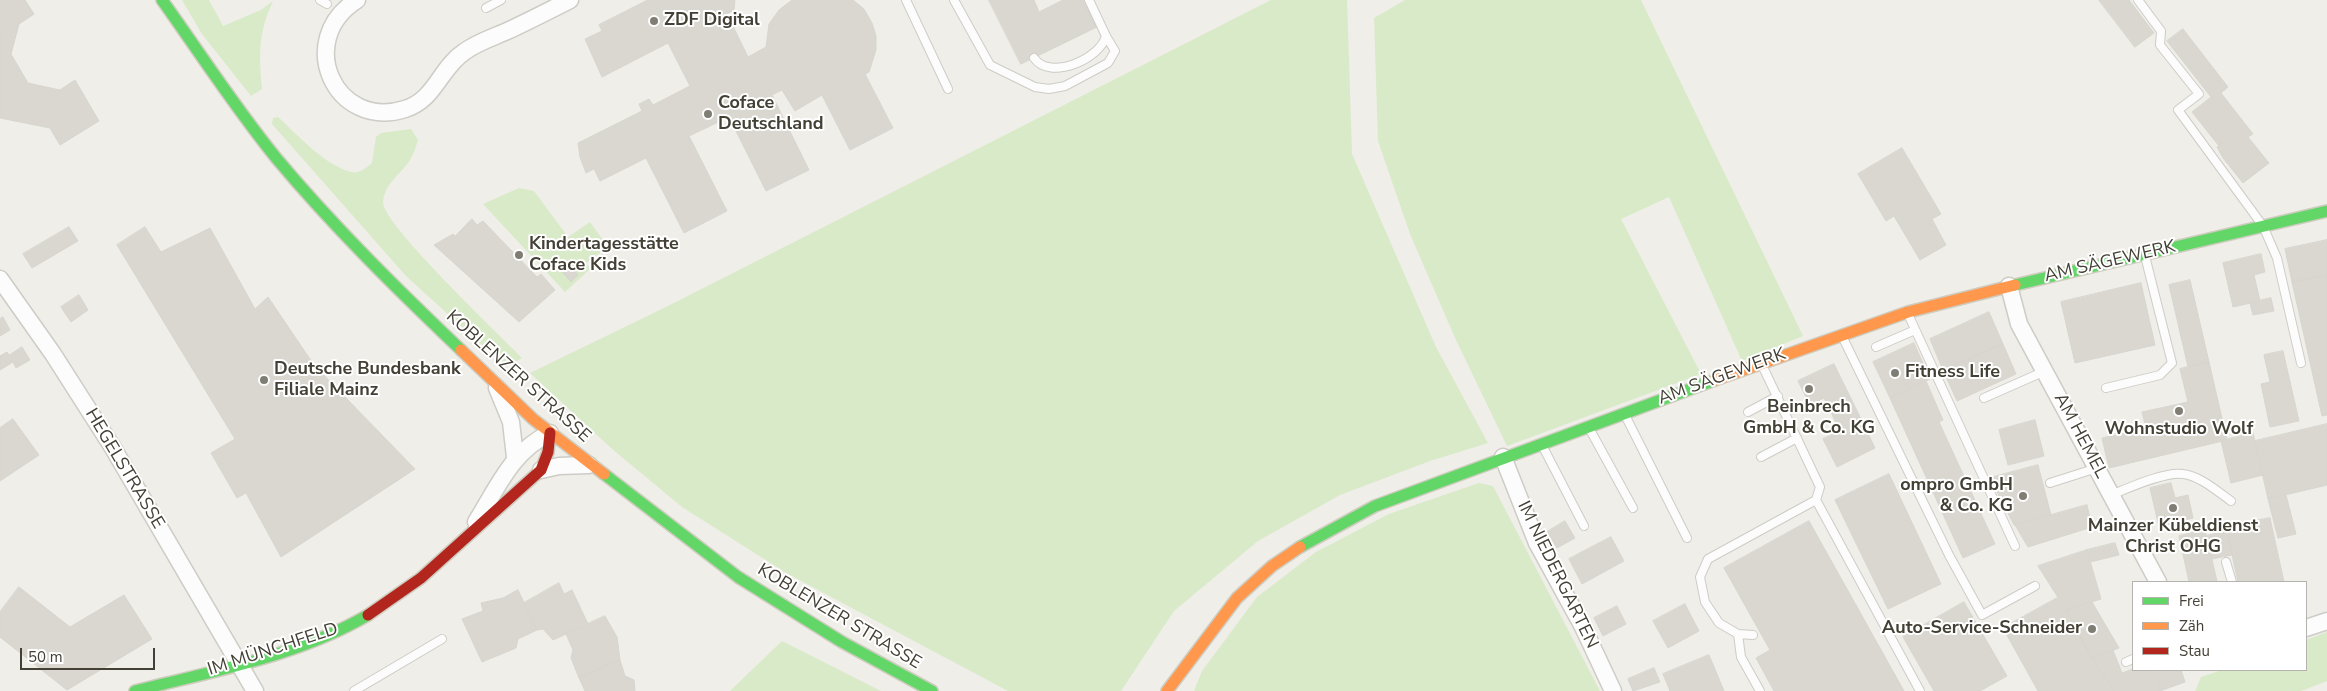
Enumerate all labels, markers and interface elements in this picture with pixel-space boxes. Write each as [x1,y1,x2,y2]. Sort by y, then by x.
place label: ZDF Digital [664,10,760,32]
marker: ZDF Digital [648,15,660,27]
place label: Coface Deutschland [718,93,824,136]
marker: Coface Deutschland [702,108,714,120]
place label: Kindertagesstätte Coface Kids [529,234,679,276]
street label: AM SÄGEWERK [2042,236,2178,288]
marker: Kindertagesstätte Coface Kids [513,249,525,261]
street label: KOBLENZER STRASSE [441,306,595,448]
street label: AM SÄGEWERK [1655,344,1789,410]
place label: Deutsche Bundesbank Filiale Mainz [274,359,461,402]
place label: Fitness Life [1905,362,2000,384]
marker: Fitness Life [1889,367,1901,379]
marker: Deutsche Bundesbank Filiale Mainz [258,374,270,386]
marker: Beinbrech GmbH & Co. KG [1803,383,1815,395]
street label: AM HEMEL [2049,390,2111,482]
place label: Beinbrech GmbH & Co. KG [1743,397,1875,439]
street label: HEGELSTRASSE [80,405,168,533]
marker: Wohnstudio Wolf [2173,405,2185,417]
place label: Wohnstudio Wolf [2105,419,2253,441]
place label: ompro GmbH & Co. KG [1900,475,2013,518]
marker: ompro GmbH & Co. KG [2017,490,2029,502]
street label: IM NIEDERGARTEN [1512,498,1602,652]
marker: Mainzer Kübeldienst Christ OHG [2167,502,2179,514]
place label: Mainzer Kübeldienst Christ OHG [2088,516,2258,558]
street label: KOBLENZER STRASSE [753,560,925,674]
legend [2132,581,2307,671]
text: Frei [2179,591,2204,611]
text: Zäh [2179,616,2204,636]
place label: Auto-Service-Schneider [1882,618,2082,640]
street label: IM MÜNCHFELD [205,619,341,681]
marker: Auto-Service-Schneider [2086,623,2098,635]
scale bar [22,638,158,670]
text: Stau [2179,641,2210,661]
text: 50 m [28,647,63,667]

